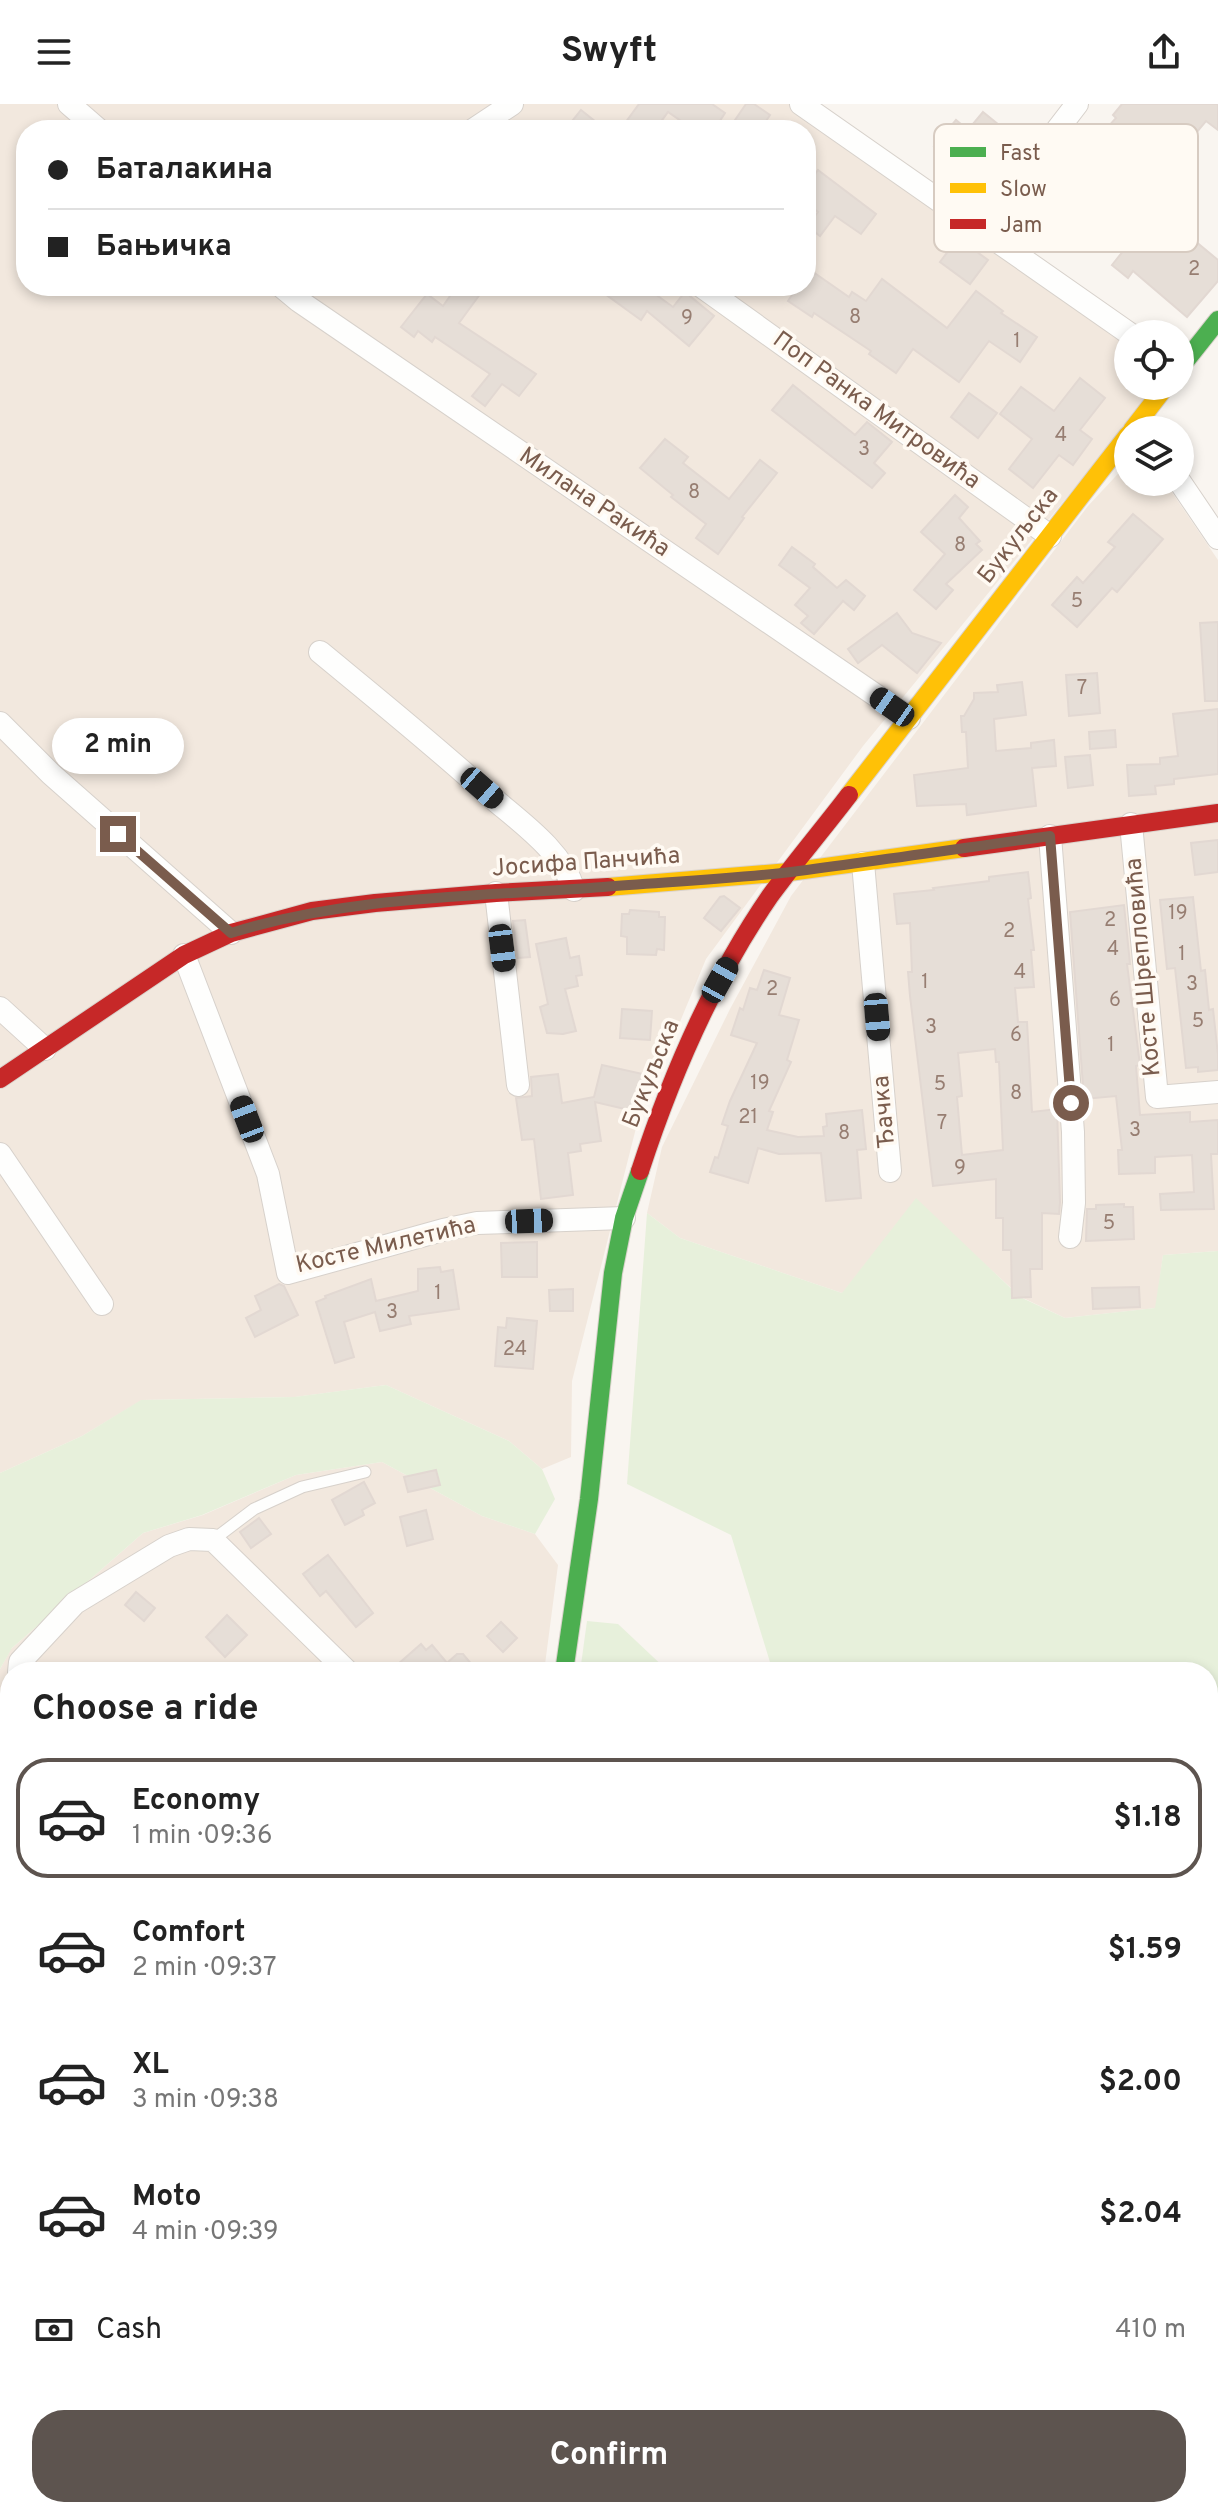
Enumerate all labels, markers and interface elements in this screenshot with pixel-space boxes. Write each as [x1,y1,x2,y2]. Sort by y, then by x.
text: Swyft [561,29,657,75]
icon: menu [32,30,76,74]
icon: share [1142,30,1186,74]
legend [934,124,1198,252]
text: Fast [1000,141,1041,168]
text: Баталакина [96,152,273,189]
text: Slow [1000,177,1047,204]
text: Jam [1000,213,1043,240]
text: Бањичка [96,229,232,266]
house number: 2 [1188,257,1200,283]
house number: 8 [849,305,861,331]
house number: 9 [681,306,693,332]
map controls [1114,320,1194,496]
button: locate [1114,320,1194,400]
street label: Поп Ранка Митровића [766,326,986,496]
house number: 1 [1013,329,1021,355]
button: layers [1114,416,1194,496]
house number: 4 [1055,423,1067,449]
house number: 3 [858,437,870,463]
street label: Милана Ракића [513,441,675,565]
house number: 8 [688,480,700,506]
street label: Букуљска [972,482,1066,590]
house number: 8 [954,533,966,559]
house number: 5 [1071,589,1083,615]
house number: 7 [1077,676,1087,702]
car [865,683,919,731]
callout: 2 min [52,718,184,774]
text: 2 min [84,729,152,762]
car [456,763,508,813]
route end [100,816,136,852]
street label: Јосифа Панчића [491,841,681,885]
street label: Косте Шрепловића [1120,857,1168,1077]
house number: 19 [1168,901,1188,927]
house number: 2 [1104,908,1116,934]
house number: 2 [1003,919,1015,945]
car [487,923,517,973]
house number: 4 [1107,937,1119,963]
house number: 1 [1178,942,1186,968]
car [698,953,742,1007]
house number: 4 [1014,960,1026,986]
house number: 1 [921,970,929,996]
house number: 3 [1186,972,1198,998]
house number: 2 [766,977,778,1003]
house number: 6 [1109,988,1121,1014]
car [863,992,891,1042]
house number: 5 [1192,1009,1204,1035]
street label: Букуљска [617,1015,687,1133]
house number: 3 [925,1015,937,1041]
house number: 6 [1010,1023,1022,1049]
house number: 1 [1107,1033,1115,1059]
house number: 19 [750,1071,770,1097]
house number: 5 [934,1072,946,1098]
street label: Ђачка [867,1074,903,1150]
house number: 8 [1010,1081,1022,1107]
route start [1053,1085,1089,1121]
car [227,1092,267,1146]
house number: 21 [738,1105,758,1131]
house number: 7 [937,1111,947,1137]
house number: 3 [1129,1118,1141,1144]
house number: 8 [838,1121,850,1147]
house number: 9 [954,1156,966,1182]
car [505,1208,553,1234]
street label: Косте Милетића [293,1211,479,1281]
house number: 5 [1103,1211,1115,1237]
house number: 1 [434,1281,442,1307]
house number: 3 [386,1300,398,1326]
house number: 24 [503,1337,527,1363]
text: Choose a ride [32,1687,258,1733]
icon: car [36,1782,108,1854]
text: Economy [132,1783,260,1820]
text: $1.18 [1114,1800,1182,1837]
text: 1 min · 09:36 [132,1820,273,1853]
icon: car [36,1914,108,1986]
text: Comfort [132,1915,245,1952]
text: $1.59 [1108,1932,1182,1969]
text: 2 min · 09:37 [132,1952,277,1985]
icon: car [36,2046,108,2118]
text: XL [132,2047,169,2084]
text: $2.00 [1099,2064,1182,2101]
text: 3 min · 09:38 [132,2084,279,2117]
icon: car [36,2178,108,2250]
text: Moto [132,2179,202,2216]
text: $2.04 [1099,2196,1182,2233]
text: 4 min · 09:39 [132,2216,278,2249]
icon: cash [32,2308,76,2352]
text: Cash [96,2312,162,2349]
text: 410 m [1115,2314,1186,2347]
button: Confirm [32,2410,1186,2502]

